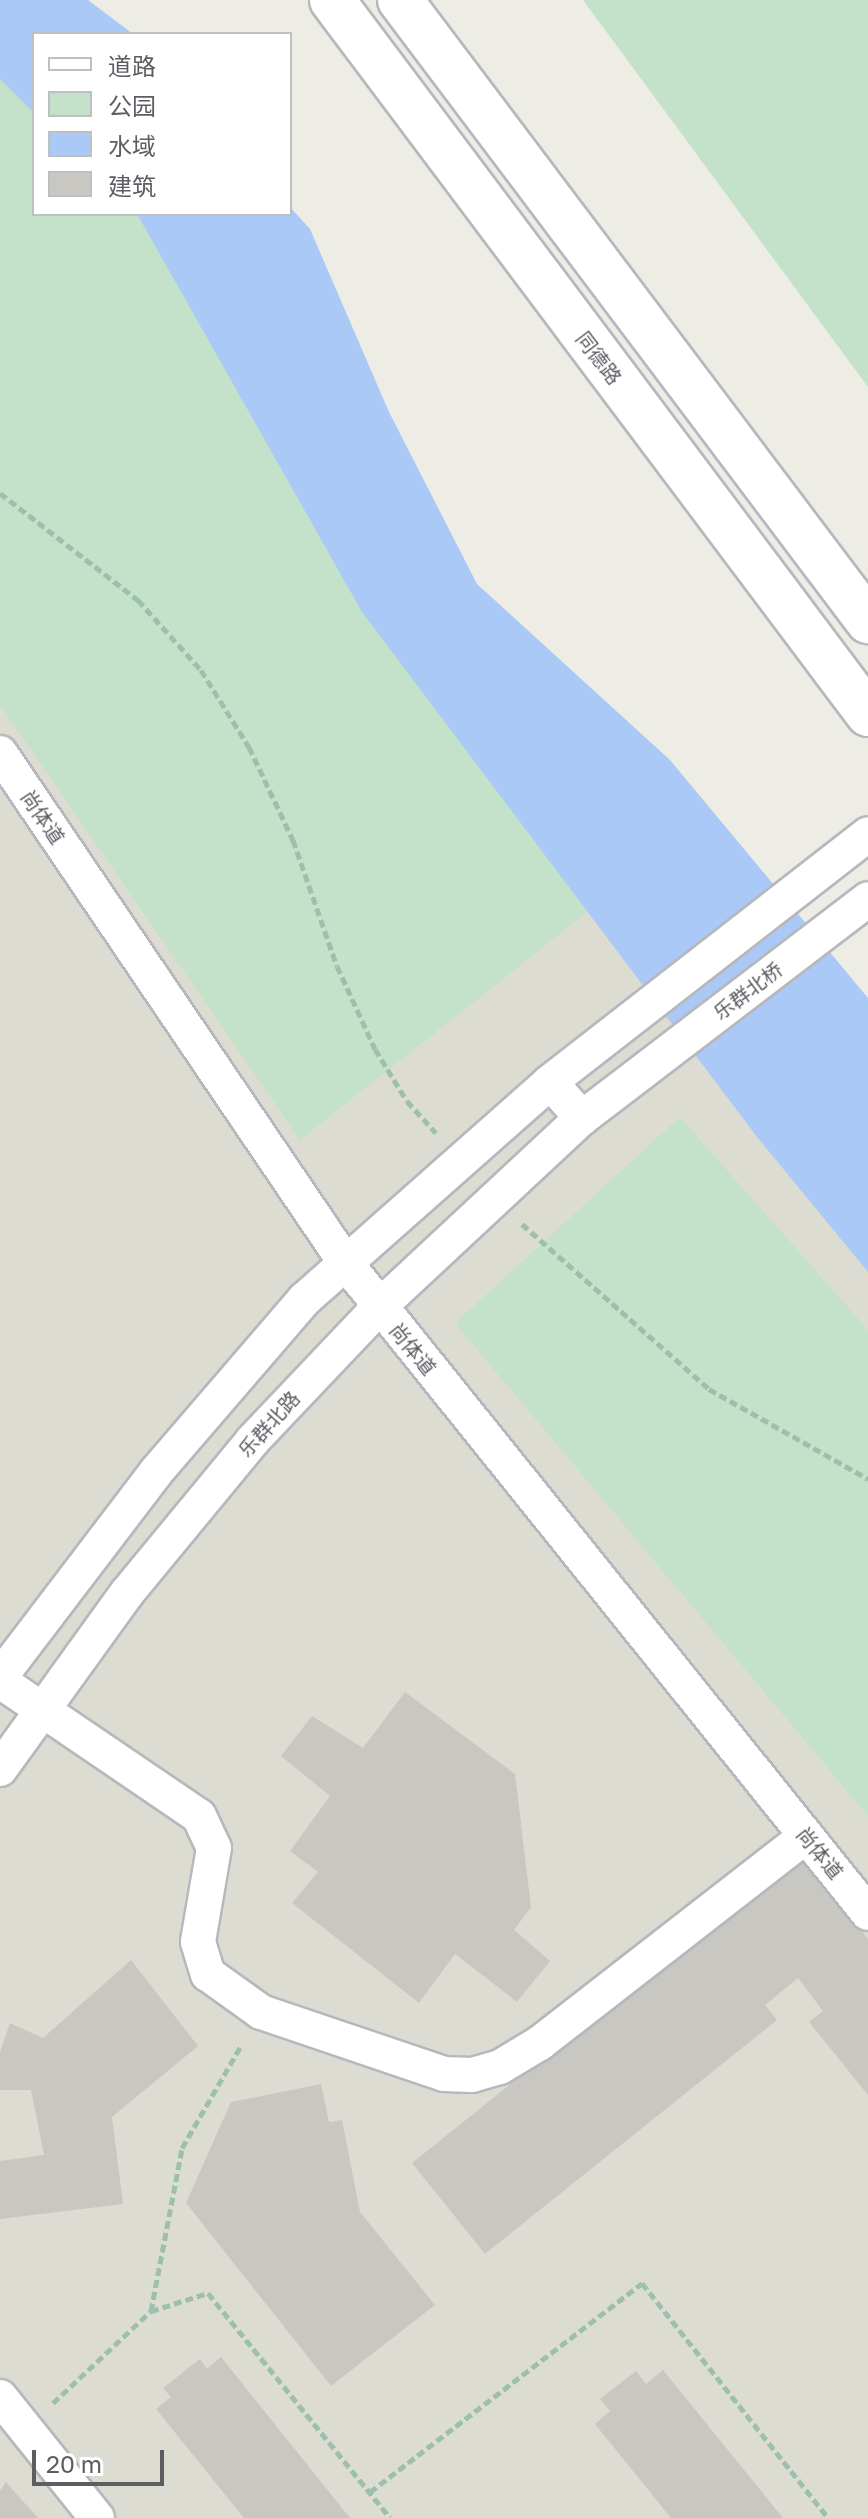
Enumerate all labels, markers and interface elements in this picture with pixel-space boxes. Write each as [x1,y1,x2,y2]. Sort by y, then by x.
legend [32,32,292,216]
text: 道路 [108,51,156,80]
text: 公园 [108,91,156,120]
text: 水域 [108,131,156,160]
text: 建筑 [108,171,156,200]
street label: 同德路 [571,327,627,389]
street label: 尚体道 [16,785,70,849]
street label: 乐群北桥 [709,957,787,1025]
street label: 尚体道 [385,1318,441,1380]
street label: 乐群北路 [233,1386,305,1462]
street label: 尚体道 [792,1822,848,1884]
scale bar [36,2434,168,2484]
text: 20 m [46,2449,102,2478]

